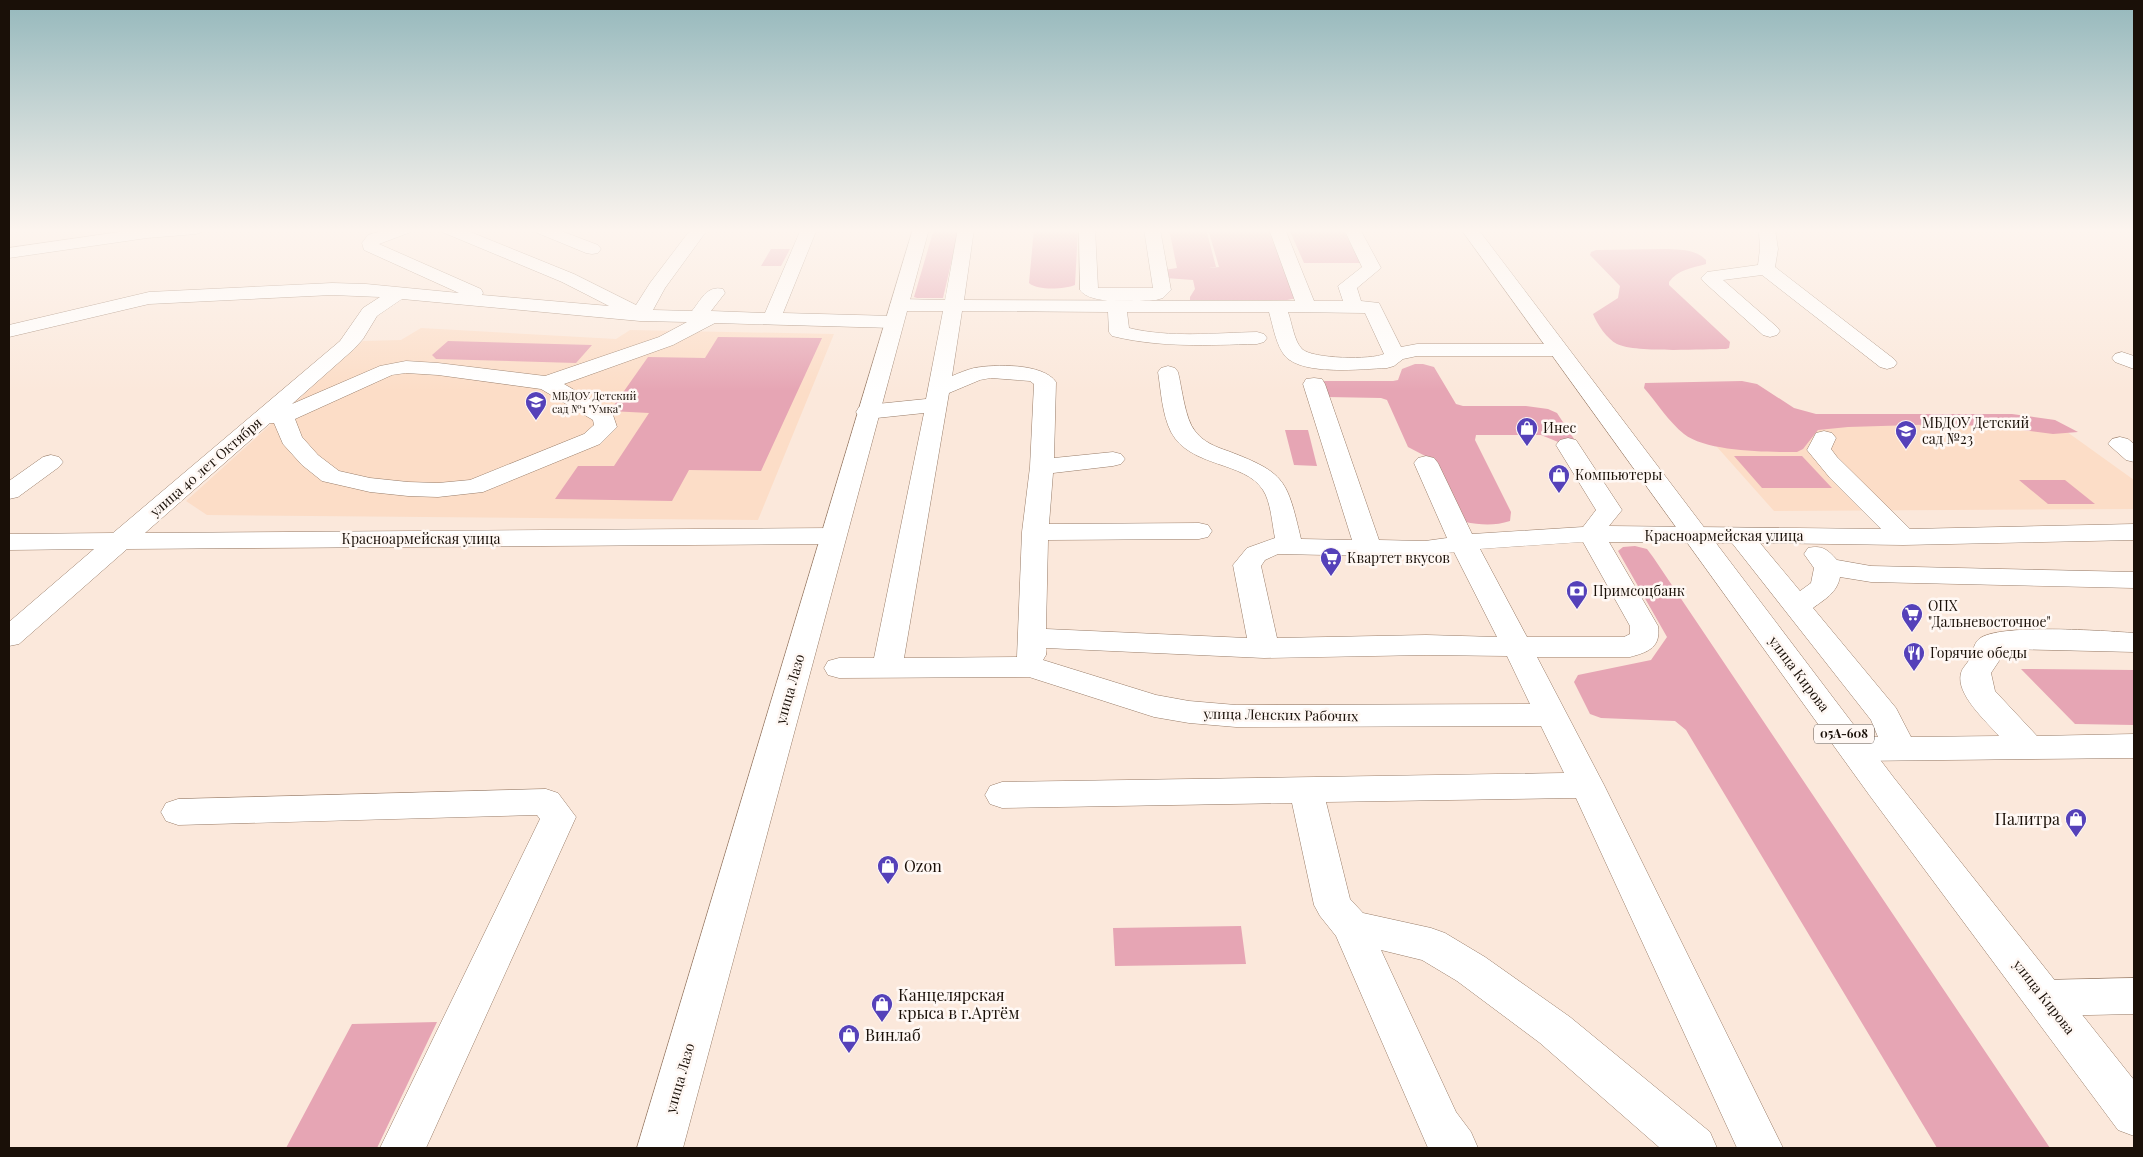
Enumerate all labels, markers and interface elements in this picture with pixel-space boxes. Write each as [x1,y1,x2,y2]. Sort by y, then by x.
place label: МБДОУ Детский сад №1 "Умка" [552,388,636,416]
school or university icon: МБДОУ Детский сад №1 "Умка" [524,390,548,421]
street label: улица 40 лет Октября [145,412,266,521]
place label: МБДОУ Детский сад №23 [1922,413,2030,448]
shop icon: Инес [1515,416,1539,447]
place label: Инес [1543,418,1577,437]
school or university icon: МБДОУ Детский сад №23 [1894,419,1918,450]
shop icon: Компьютеры [1547,463,1571,494]
place label: Компьютеры [1575,465,1663,484]
street label: Красноармейская улица [1644,526,1804,545]
street label: Красноармейская улица [341,529,501,548]
supermarket icon: Квартет вкусов [1319,546,1343,577]
place label: Квартет вкусов [1347,548,1450,567]
bank icon: Примсоцбанк [1565,579,1589,610]
place label: Примсоцбанк [1593,581,1685,600]
place label: ОПХ "Дальневосточное" [1928,596,2051,631]
supermarket icon: ОПХ "Дальневосточное" [1900,602,1924,633]
street label: улица Кирова [1764,631,1834,715]
restaurant icon: Горячие обеды [1902,641,1926,672]
place label: Горячие обеды [1930,643,2028,662]
street label: улица Лазо [770,651,809,727]
street label: улица Ленских Рабочих [1203,704,1359,725]
road number: 05А-608 [1814,724,1874,744]
shop icon: Палитра [2064,807,2088,838]
place label: Палитра [1995,808,2060,829]
shop icon: Ozon [876,854,900,885]
place label: Ozon [904,855,942,876]
street label: улица Кирова [2009,955,2080,1038]
place label: Канцелярская крыса в г.Артём [898,984,1020,1023]
shop icon: Канцелярская крыса в г.Артём [870,992,894,1023]
shop icon: Винлаб [837,1023,861,1054]
place label: Винлаб [865,1024,921,1045]
street label: улица Лазо [660,1040,699,1116]

